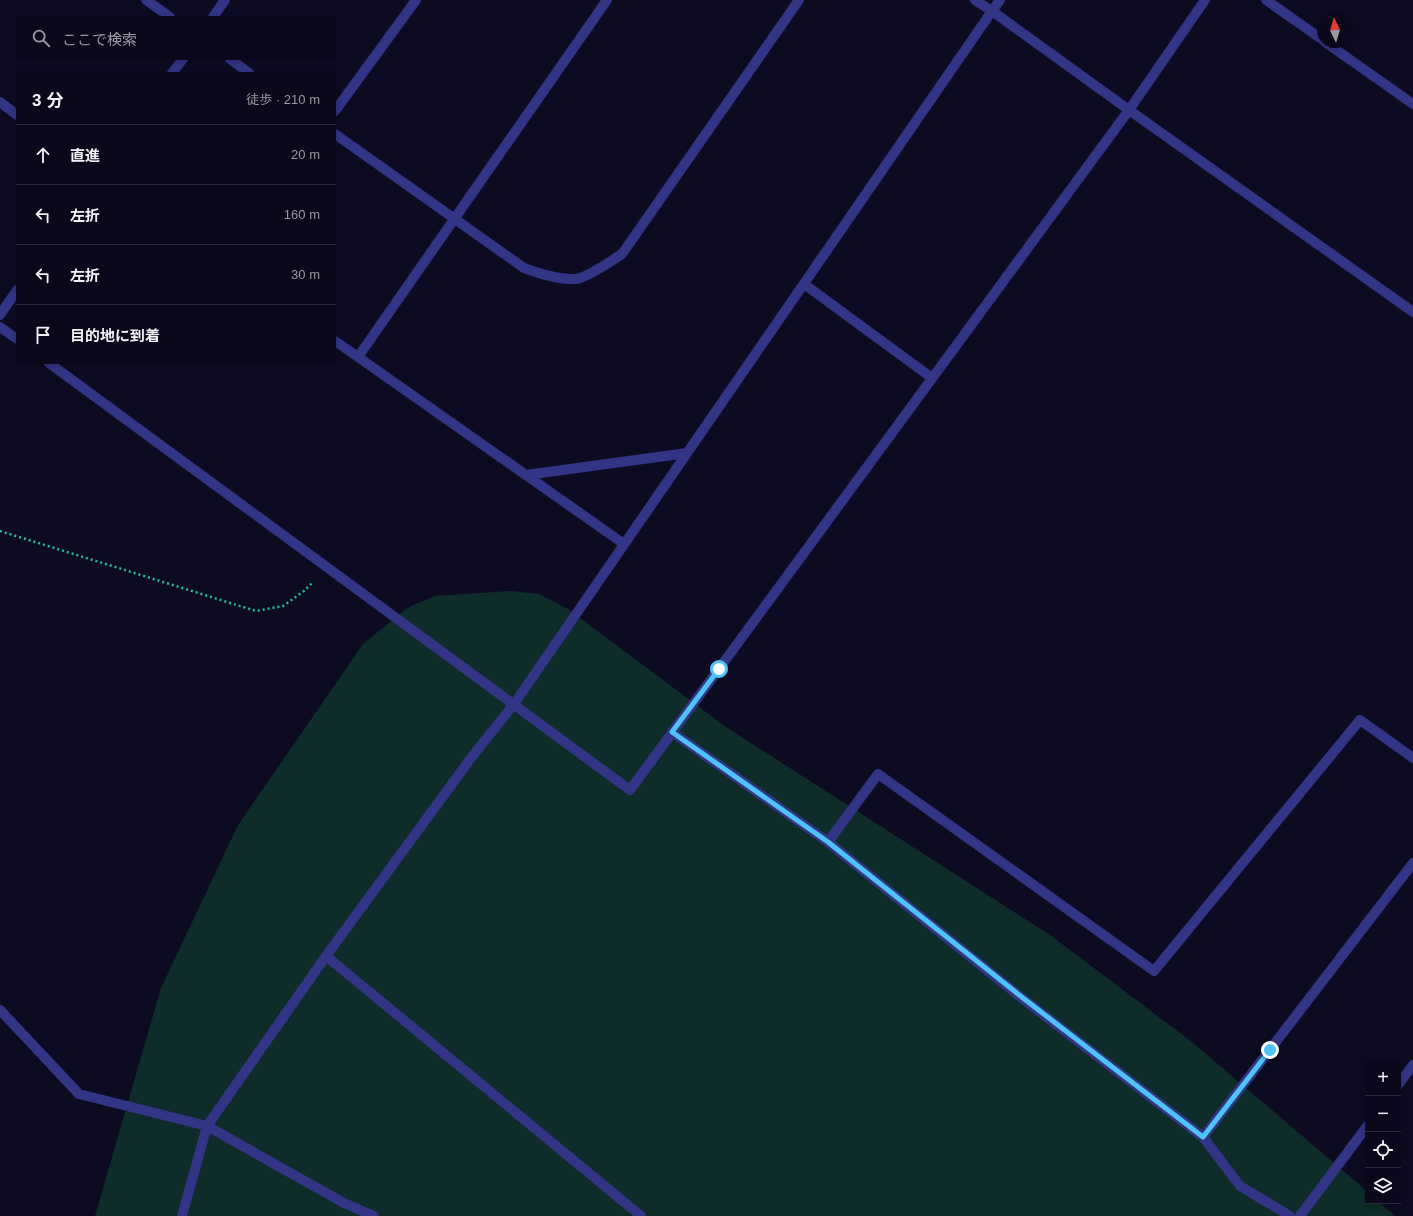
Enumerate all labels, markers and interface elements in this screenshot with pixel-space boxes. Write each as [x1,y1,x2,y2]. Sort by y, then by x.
north arrow [1317,12,1353,48]
search box [16,16,336,60]
icon: search [30,27,52,49]
text: ここで検索 [62,31,137,48]
text: 3 分 [32,91,63,110]
text: 徒歩 · 210 m [246,92,320,107]
icon: ahead [32,144,54,166]
text: 直進 [70,147,100,164]
text: 20 m [291,147,320,162]
icon: left [32,204,54,226]
text: 左折 [70,207,100,224]
text: 160 m [284,207,320,222]
icon: left [32,264,54,286]
text: 左折 [70,267,100,284]
text: 30 m [291,267,320,282]
icon: arrive [32,324,54,346]
text: 目的地に到着 [70,327,160,344]
route start [710,660,728,678]
route end [1261,1041,1279,1059]
map controls [1365,1060,1401,1204]
button: + [1365,1060,1401,1096]
button: − [1365,1096,1401,1132]
button: locate [1365,1132,1401,1168]
button: layers [1365,1168,1401,1204]

